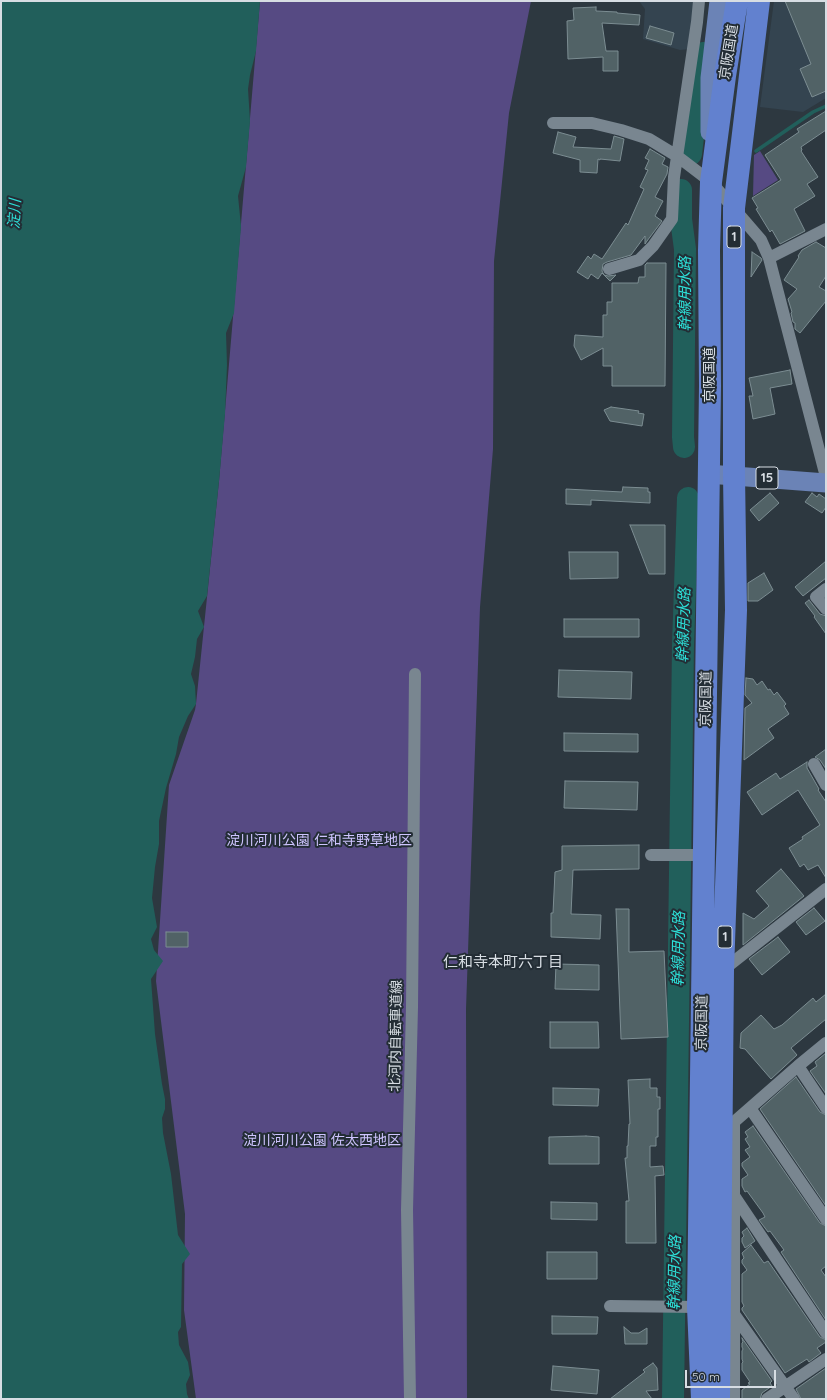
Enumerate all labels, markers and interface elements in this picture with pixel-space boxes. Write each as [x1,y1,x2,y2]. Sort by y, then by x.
street label: 京阪国道 [716,23,742,81]
water label: 淀川 [5,199,25,229]
road number: 1 [727,226,741,248]
water label: 幹線用水路 [676,257,694,331]
street label: 京阪国道 [702,347,718,403]
road number: 15 [756,467,778,489]
water label: 幹線用水路 [674,587,694,663]
street label: 京阪国道 [697,671,715,727]
park label: 淀川河川公園 仁和寺野草地区 [226,833,412,849]
water label: 幹線用水路 [669,911,689,987]
road number: 1 [718,926,732,948]
district label: 仁和寺本町六丁目 [443,953,563,971]
street label: 北河内自転車道線 [387,980,405,1092]
street label: 京阪国道 [693,995,711,1051]
park label: 淀川河川公園 佐太西地区 [243,1133,401,1149]
water label: 幹線用水路 [665,1235,685,1311]
scale bar [687,1362,778,1388]
text: 50 m [692,1369,720,1384]

